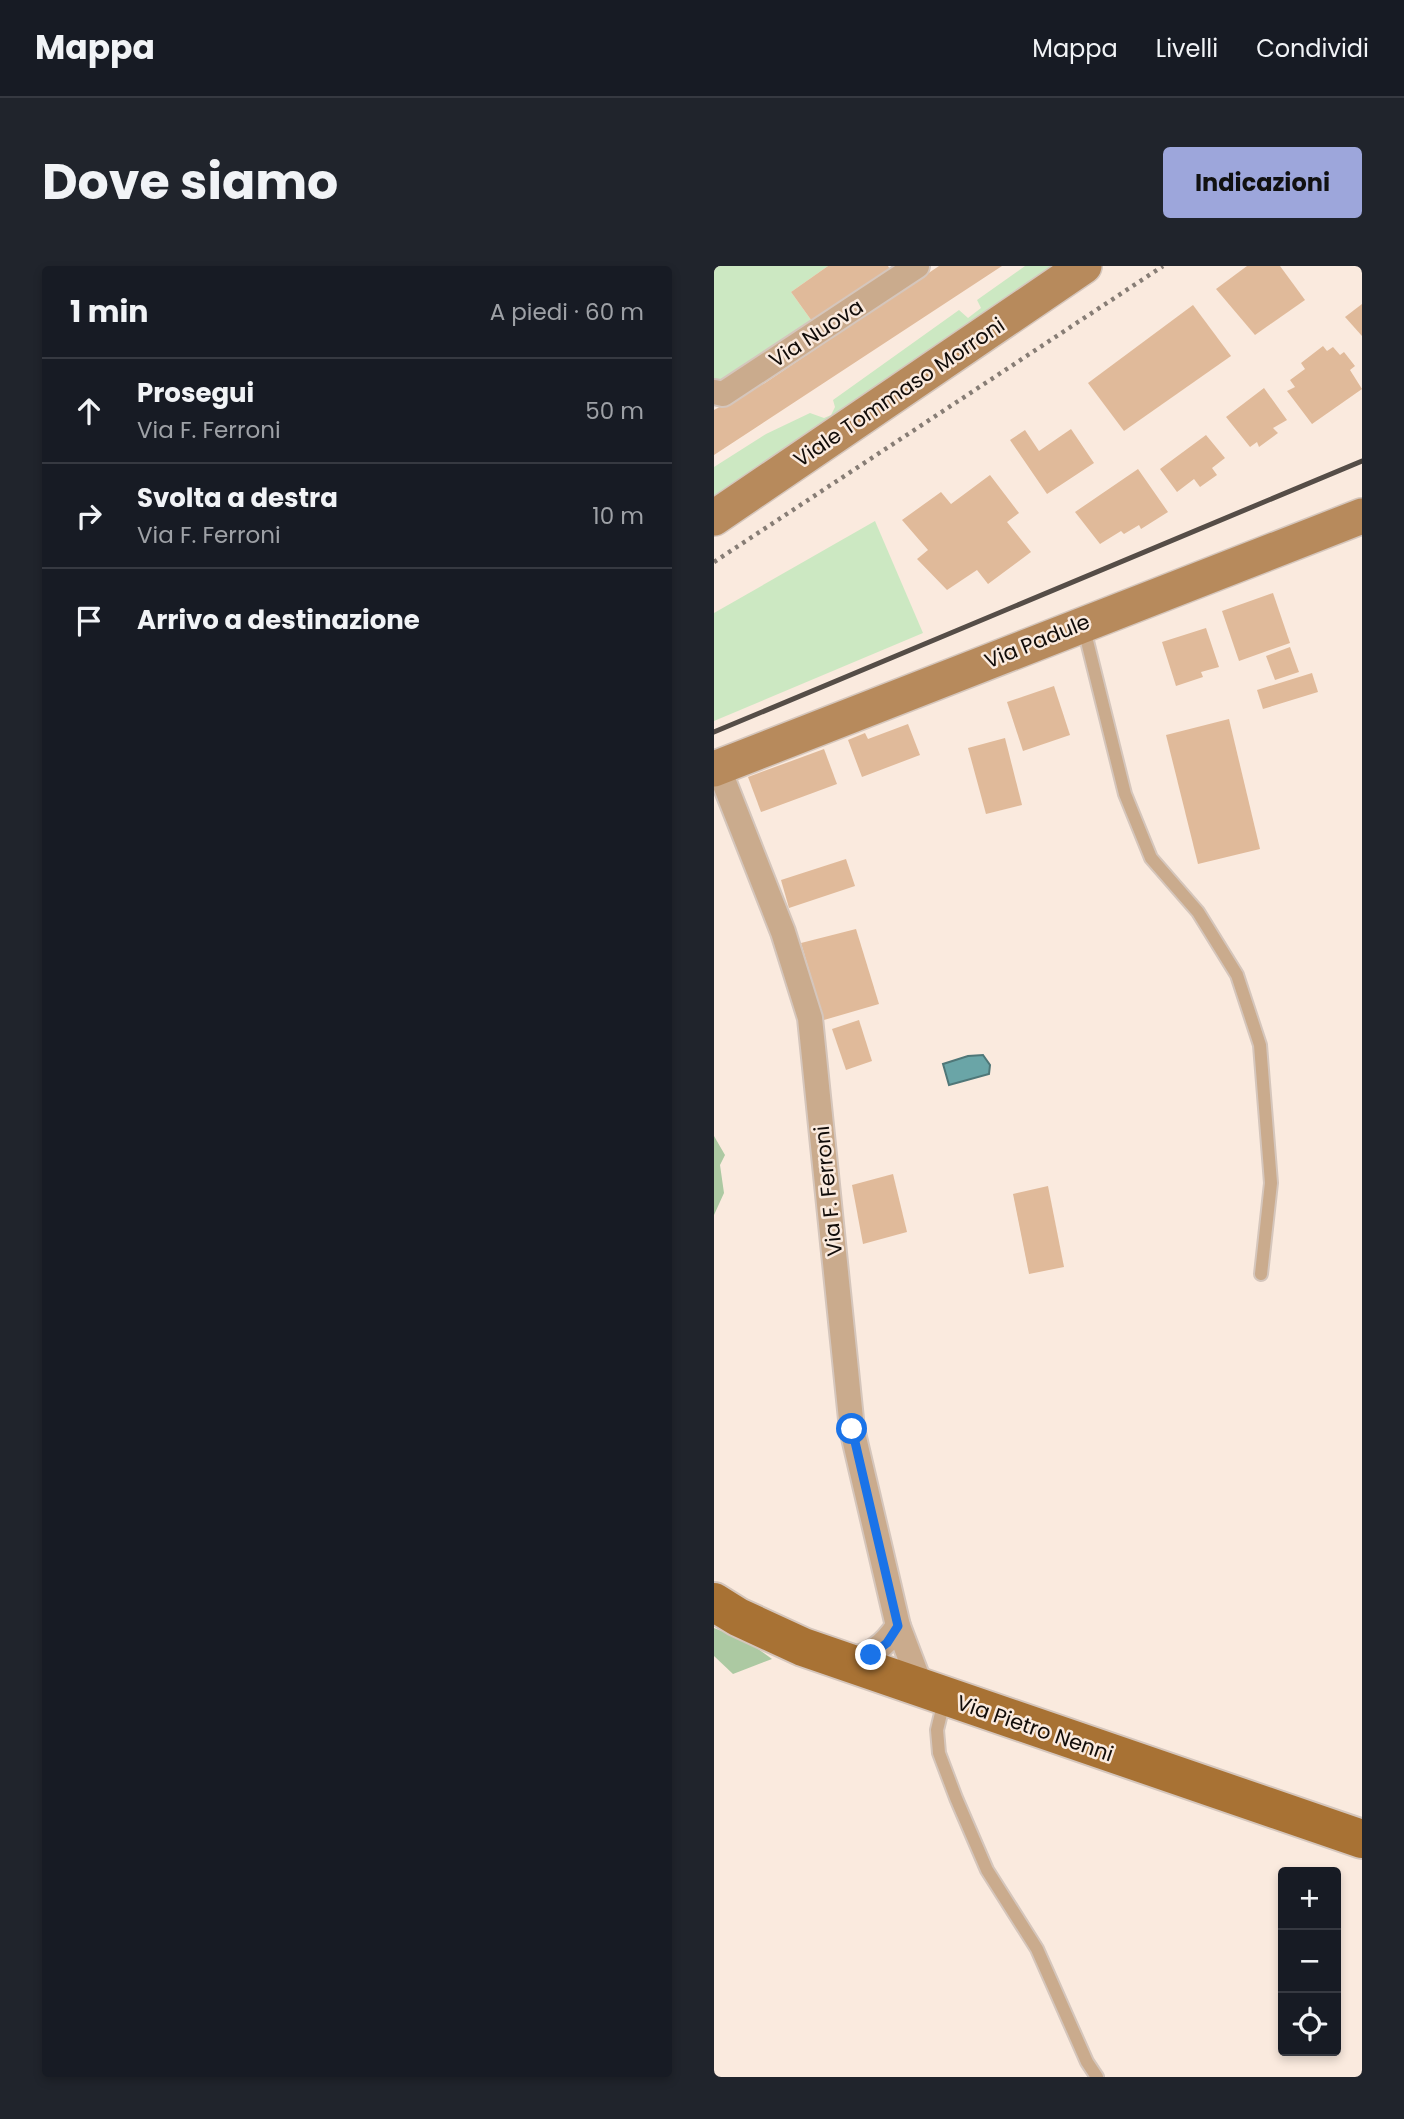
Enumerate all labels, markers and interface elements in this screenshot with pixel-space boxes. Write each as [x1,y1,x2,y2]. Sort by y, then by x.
text: Mappa [35,24,155,71]
text: Mappa [1032,32,1118,65]
text: Livelli [1156,32,1218,65]
text: Condividi [1256,32,1369,65]
button: Indicazioni [1163,147,1362,218]
text: Dove siamo [42,148,338,216]
text: 1 min [70,290,148,333]
street label: Via Nuova [763,292,869,374]
text: A piedi · 60 m [490,296,644,328]
street label: Viale Tommaso Morroni [788,310,1010,474]
text: Prosegui [137,375,254,411]
icon: ahead [70,392,108,430]
text: 50 m [585,395,644,427]
text: Via F. Ferroni [137,414,281,446]
text: Svolta a destra [137,480,338,516]
icon: right [70,497,108,535]
text: 10 m [592,500,644,532]
text: Via F. Ferroni [137,519,281,551]
icon: arrive [70,602,108,640]
text: Arrivo a destinazione [137,602,420,638]
street label: Via Padule [980,607,1094,675]
street label: Via F. Ferroni [807,1124,849,1258]
route start [836,1413,867,1444]
route end [855,1639,886,1670]
street label: Via Pietro Nenni [953,1688,1117,1768]
map controls [1278,1867,1341,2056]
button: + [1278,1867,1341,1930]
button: − [1278,1930,1341,1993]
button: locate [1278,1993,1341,2056]

